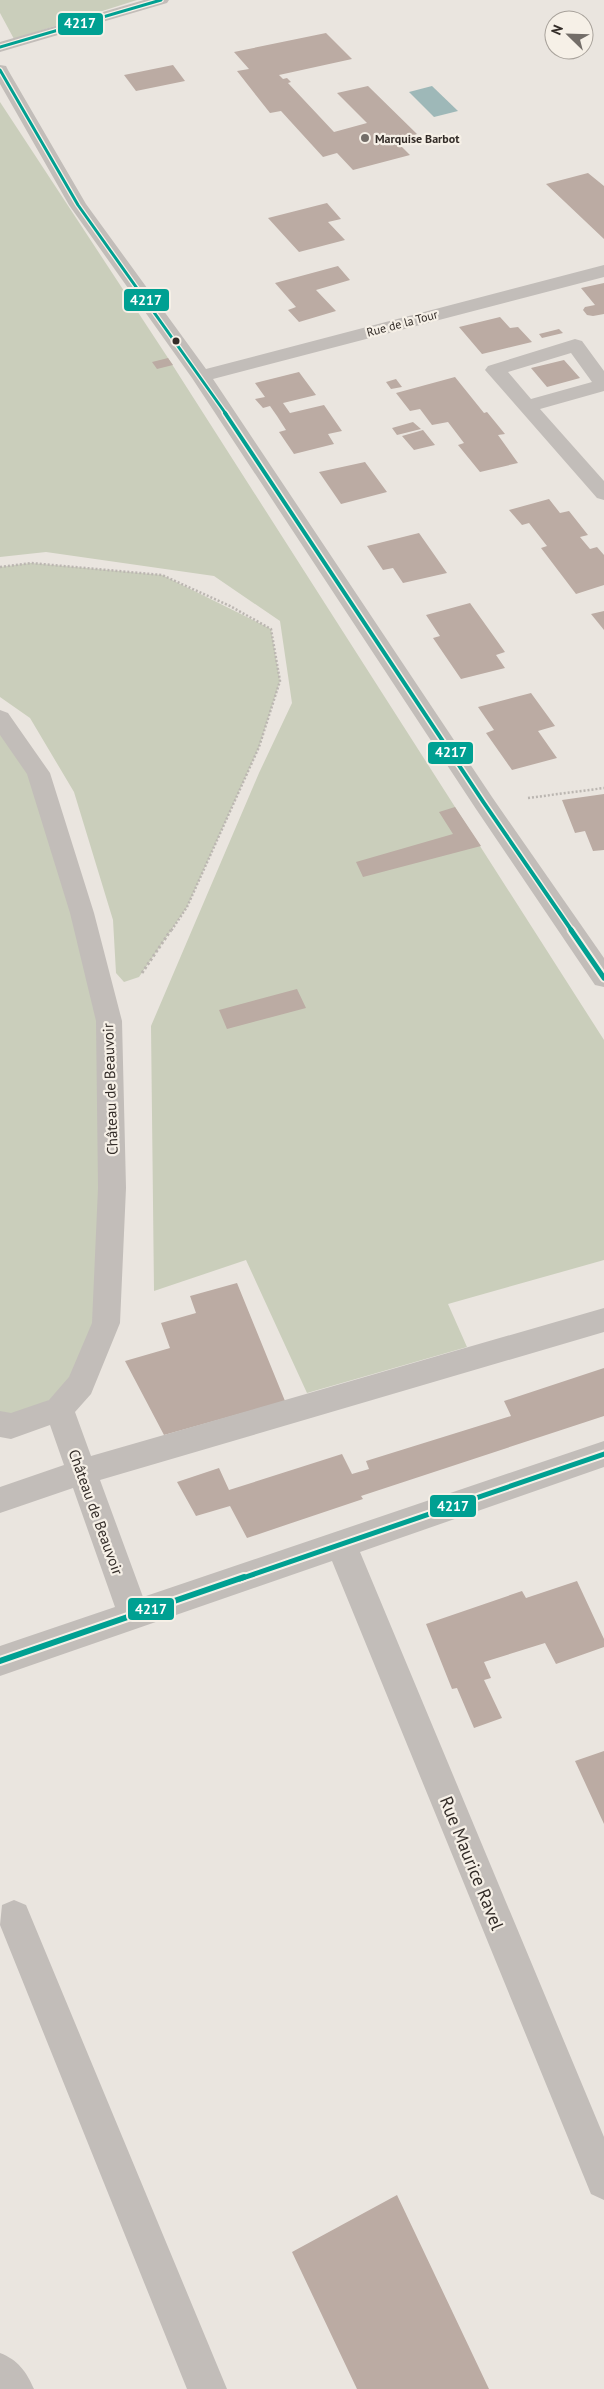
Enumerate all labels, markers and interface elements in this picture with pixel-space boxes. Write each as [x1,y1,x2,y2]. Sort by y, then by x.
north arrow [544,10,594,60]
line badge: 4217 [57,12,104,36]
text: 4217 [64,14,96,32]
text: N [547,22,567,38]
place label: Marquise Barbot [375,131,460,146]
marker: Marquise Barbot [359,132,371,144]
line badge: 4217 [123,288,170,312]
text: 4217 [130,291,162,309]
street label: Rue de la Tour [365,306,439,340]
unlabelled marker [171,336,181,346]
line badge: 4217 [427,741,474,765]
text: 4217 [435,743,467,761]
street label: Château de Beauvoir [98,1023,122,1155]
street label: Château de Beauvoir [64,1447,128,1577]
line badge: 4217 [429,1494,477,1518]
text: 4217 [437,1497,469,1515]
line badge: 4217 [127,1597,175,1621]
text: 4217 [135,1600,167,1618]
street label: Rue Maurice Ravel [435,1793,510,1934]

